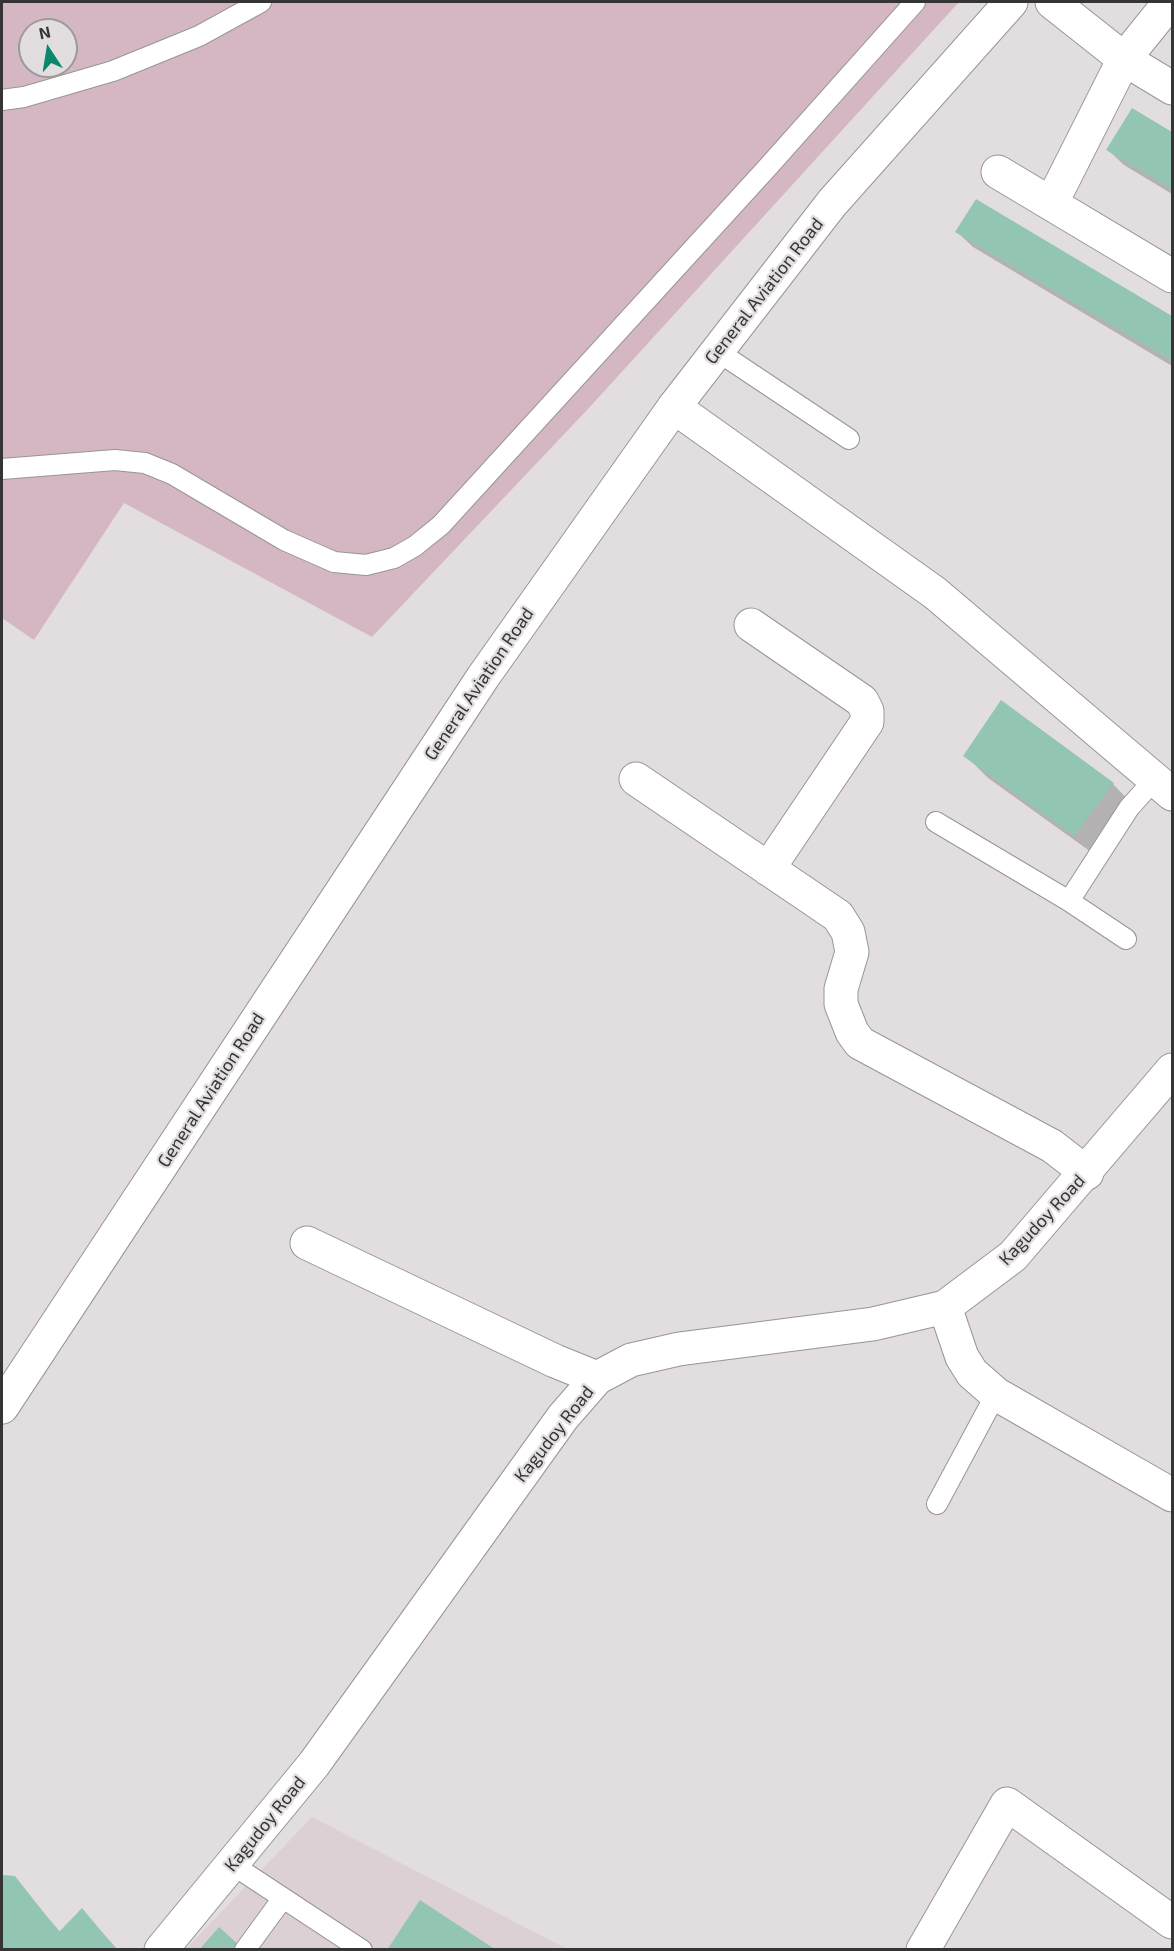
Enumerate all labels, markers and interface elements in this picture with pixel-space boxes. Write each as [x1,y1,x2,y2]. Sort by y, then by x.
north arrow [18,18,78,78]
text: N [37,21,52,42]
street label: General Aviation Road [700,214,828,368]
street label: General Aviation Road [420,603,538,765]
street label: General Aviation Road [153,1009,269,1171]
street label: Kagudoy Road [994,1170,1090,1270]
street label: Kagudoy Road [510,1382,598,1486]
street label: Kagudoy Road [220,1772,310,1876]

